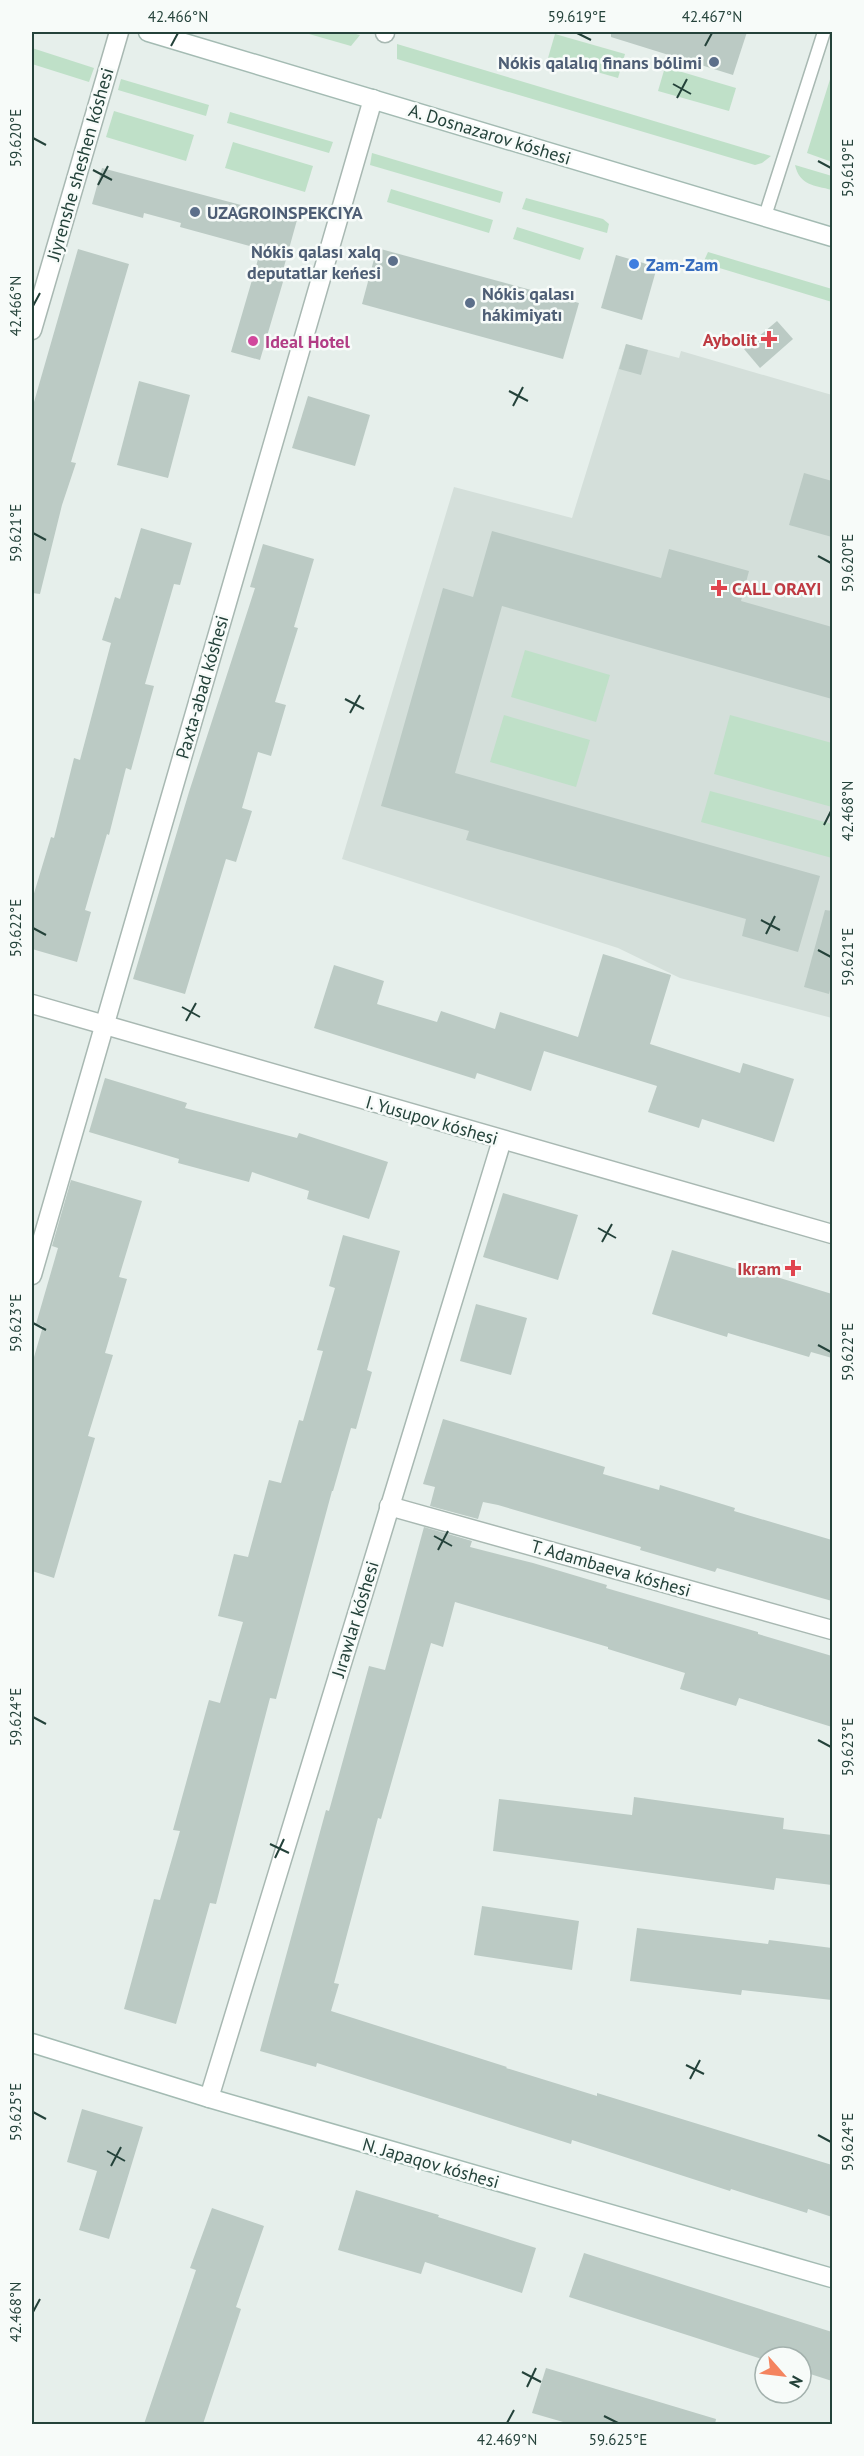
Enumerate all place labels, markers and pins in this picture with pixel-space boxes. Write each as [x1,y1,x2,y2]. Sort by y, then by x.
place label: Nókis qalalıq finans bólimi [498,51,702,74]
marker: Nókis qalalıq finans bólimi [707,55,721,69]
place label: UZAGROINSPEKCIYA [207,201,363,224]
marker: UZAGROINSPEKCIYA [188,205,202,219]
place label: Nókis qalası xalq deputatlar keńesi [247,240,381,284]
place label: Zam-Zam [646,253,718,276]
marker: Nókis qalası xalq deputatlar keńesi [386,254,400,268]
marker: Zam-Zam [627,257,641,271]
place label: Nókis qalası hákimiyatı [482,282,575,326]
marker: Nókis qalası hákimiyatı [463,296,477,310]
place label: Aybolit [703,328,758,351]
place label: Ideal Hotel [265,330,350,353]
marker: Aybolit [762,332,776,346]
marker: Ideal Hotel [246,334,260,348]
place label: CALL ORAYI [732,577,821,600]
marker: CALL ORAYI [710,579,728,597]
place label: Ikram [737,1257,781,1280]
marker: Ikram [786,1261,800,1275]

